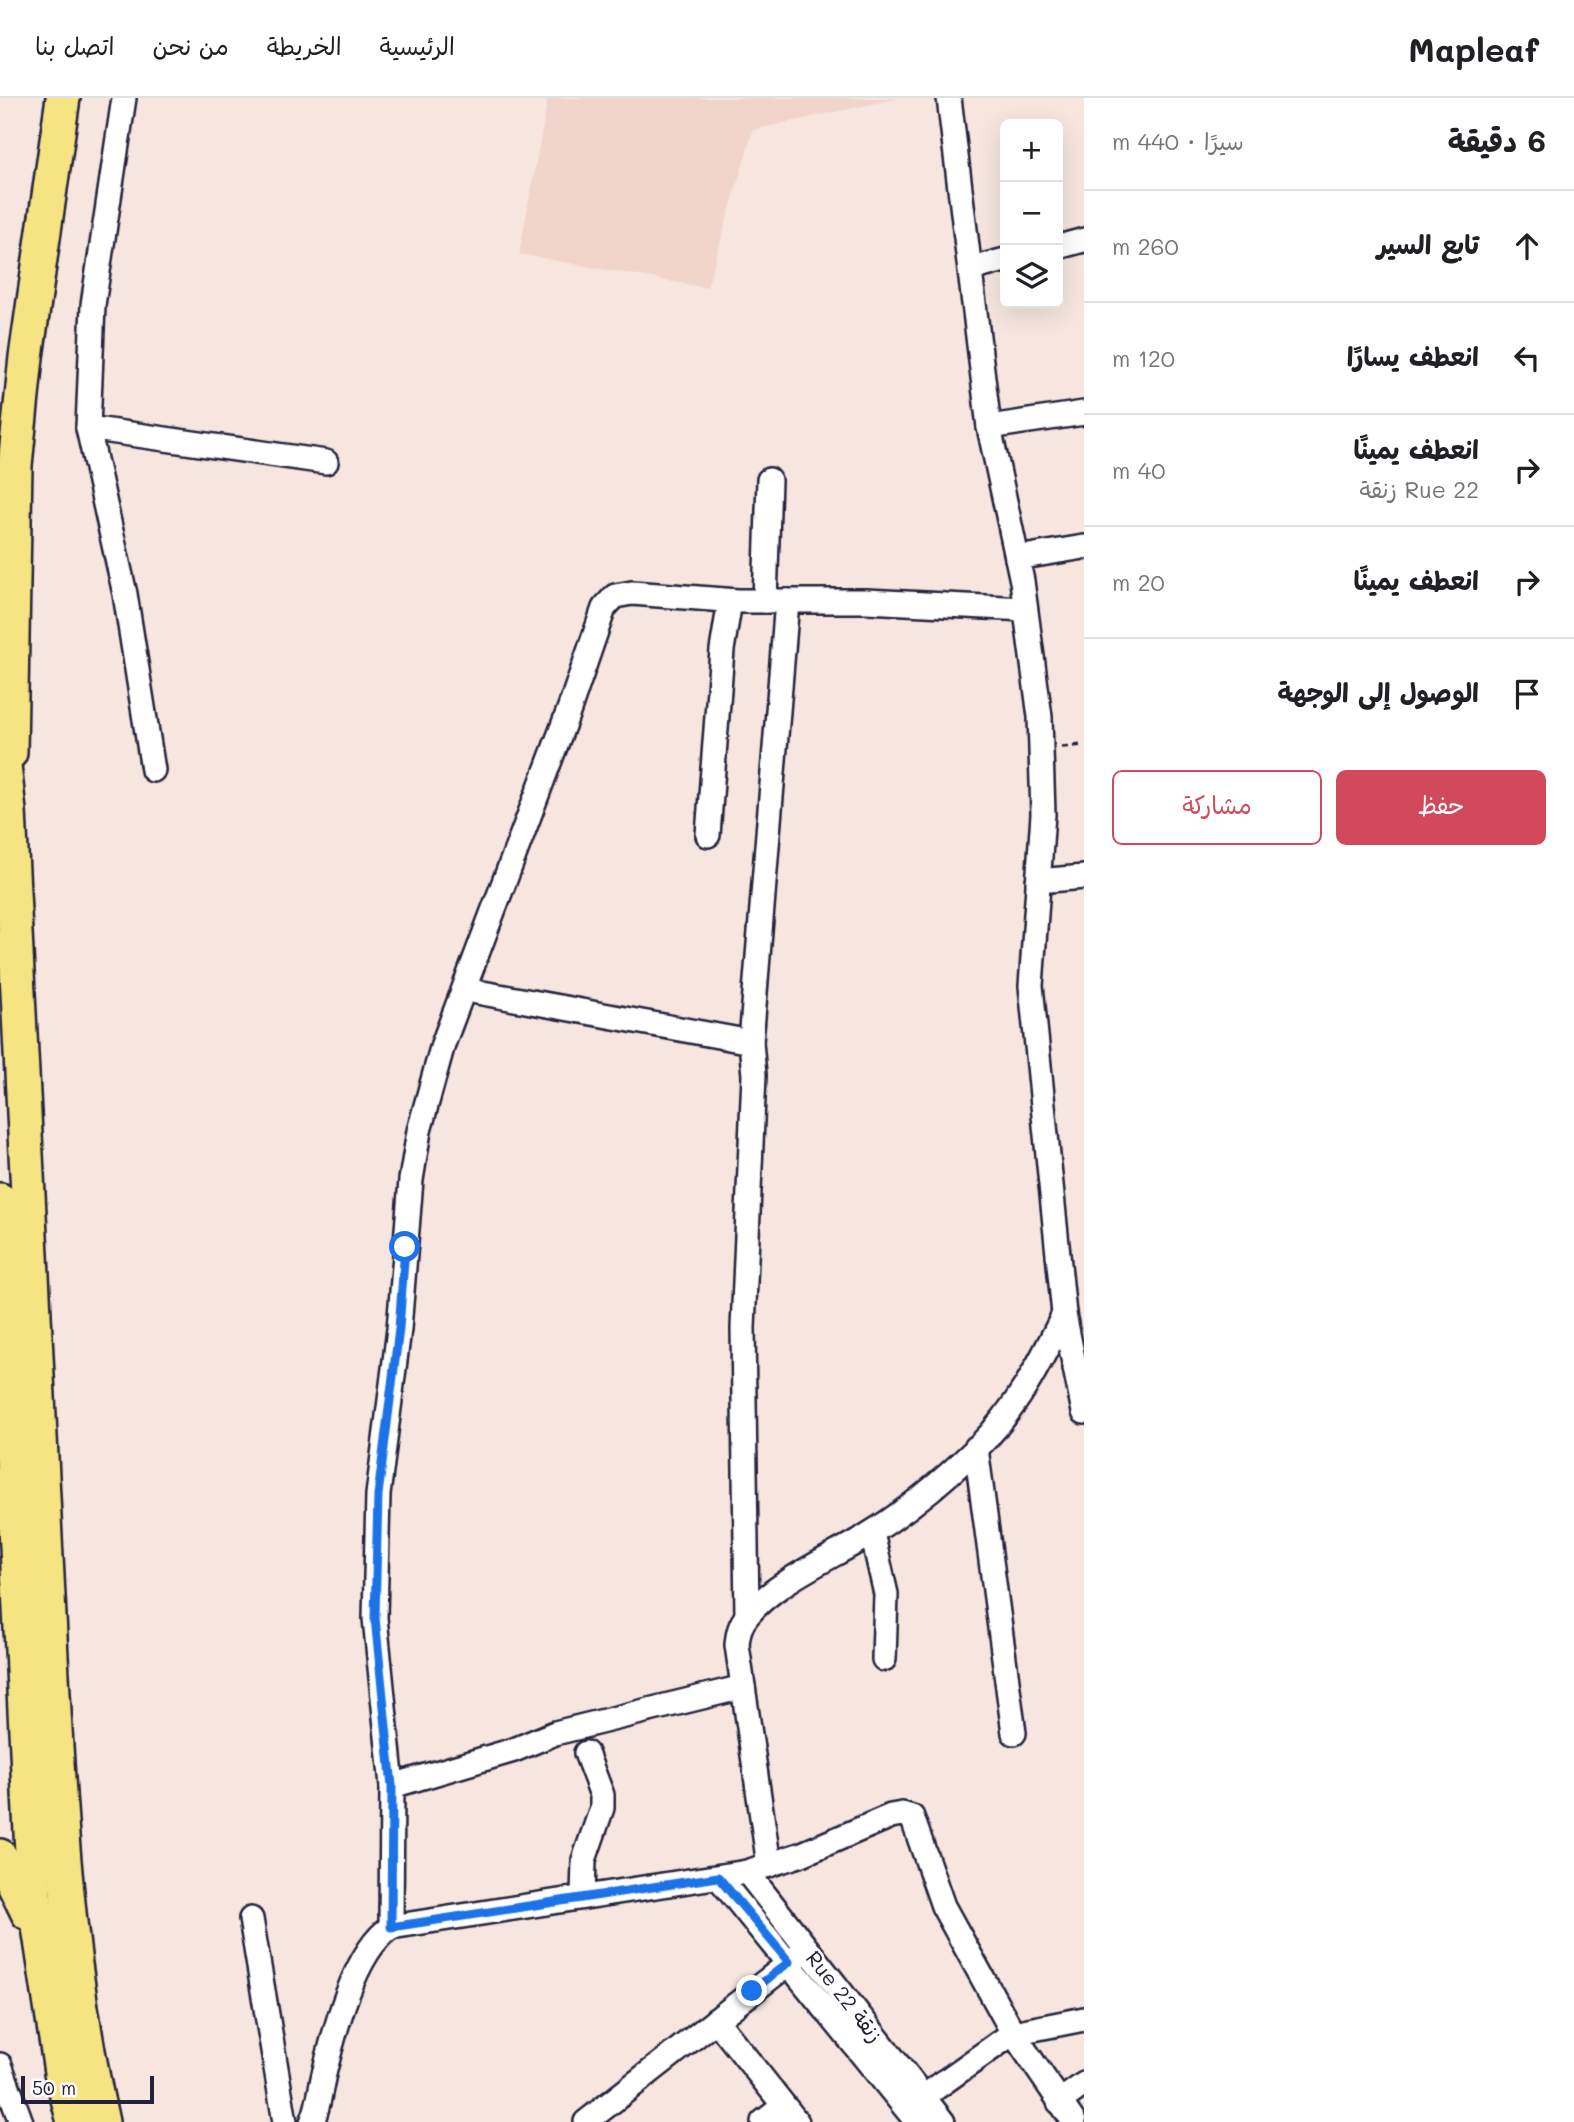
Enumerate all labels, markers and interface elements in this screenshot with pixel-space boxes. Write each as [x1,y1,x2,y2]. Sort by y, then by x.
text: Mapleaf [1408,27,1539,70]
text: اتصل بنا [35,30,114,61]
text: من نحن [152,30,229,61]
text: الخريطة [267,30,342,61]
text: الرئيسية [380,30,455,61]
map controls [1000,119,1063,308]
button: + [1000,119,1063,182]
text: 6 دقيقة [1448,120,1546,160]
text: سيرًا · 440 m [1112,126,1244,156]
button: − [1000,182,1063,245]
text: تابع السير [1377,227,1479,261]
icon: ahead [1508,227,1546,265]
text: 260 m [1112,231,1179,261]
button: layers [1000,245,1063,308]
text: انعطف يسارًا [1347,339,1479,373]
icon: left [1508,339,1546,377]
text: 120 m [1112,343,1175,373]
text: انعطف يمينًا [1354,432,1479,466]
icon: right [1508,451,1546,489]
text: 40 m [1112,455,1165,485]
text: Rue 22 زنقة [1359,474,1479,504]
text: انعطف يمينًا [1354,563,1479,597]
icon: right [1508,563,1546,601]
text: 20 m [1112,567,1165,597]
text: الوصول إلى الوجهة [1277,675,1479,709]
icon: arrive [1508,675,1546,713]
button: مشاركة [1112,770,1322,845]
button: حفظ [1336,770,1546,845]
route start [389,1231,420,1262]
street label: Rue 22 زنقة [801,1945,889,2047]
route end [736,1975,767,2006]
scale bar [21,2073,154,2105]
text: 50 m [32,2075,76,2100]

